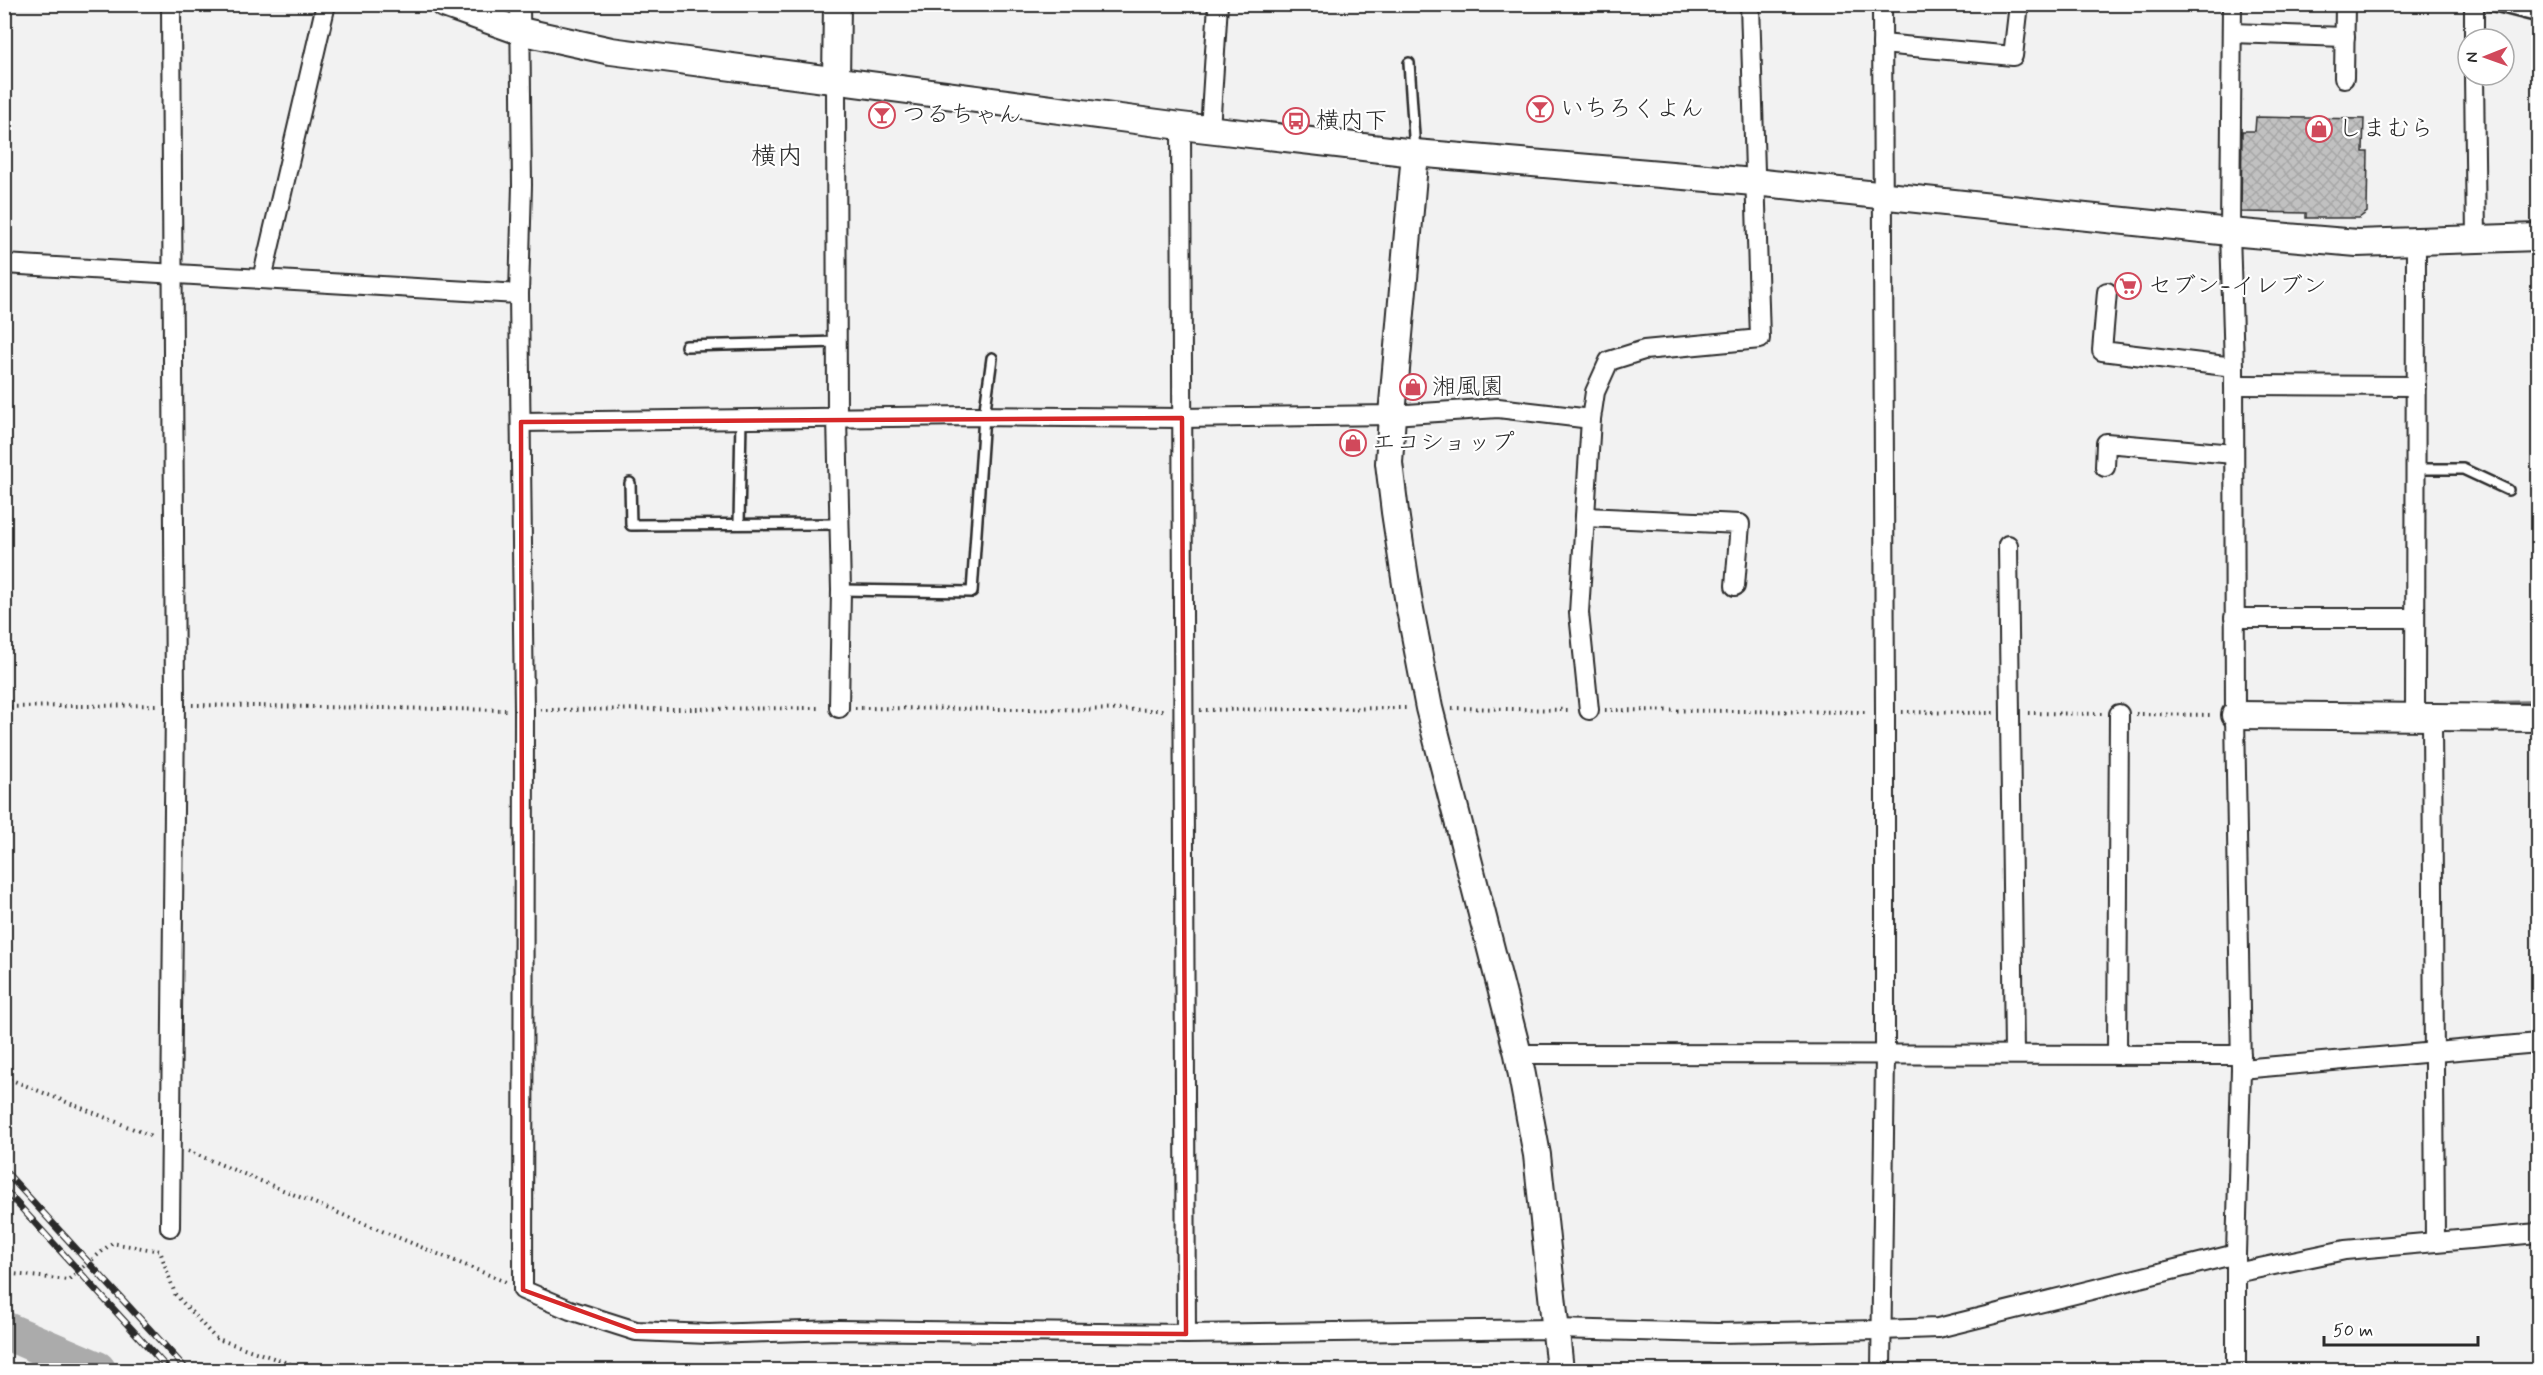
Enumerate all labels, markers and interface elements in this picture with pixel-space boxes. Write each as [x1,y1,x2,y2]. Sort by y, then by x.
north arrow [2456,27,2516,87]
text: N [2462,52,2483,63]
bar icon: いちろくよん [1525,94,1555,124]
place label: いちろくよん [1560,94,1704,125]
bar icon: つるちゃん [867,100,897,130]
place label: つるちゃん [902,100,1022,131]
bus stop icon: 横内下 [1281,106,1311,136]
place label: 横内下 [1316,106,1388,137]
shop icon: しまむら [2304,114,2334,144]
place label: しまむら [2338,114,2434,145]
district label: 横内 [751,140,803,174]
supermarket icon: セブン-イレブン [2113,271,2143,301]
place label: セブン-イレブン [2148,271,2327,302]
shop icon: 湘風園 [1398,372,1428,402]
place label: 湘風園 [1432,372,1504,403]
shop icon: エコショップ [1338,428,1368,458]
place label: エコショップ [1372,428,1515,459]
scale bar [2324,1309,2478,1347]
text: 50 m [2333,1319,2373,1343]

